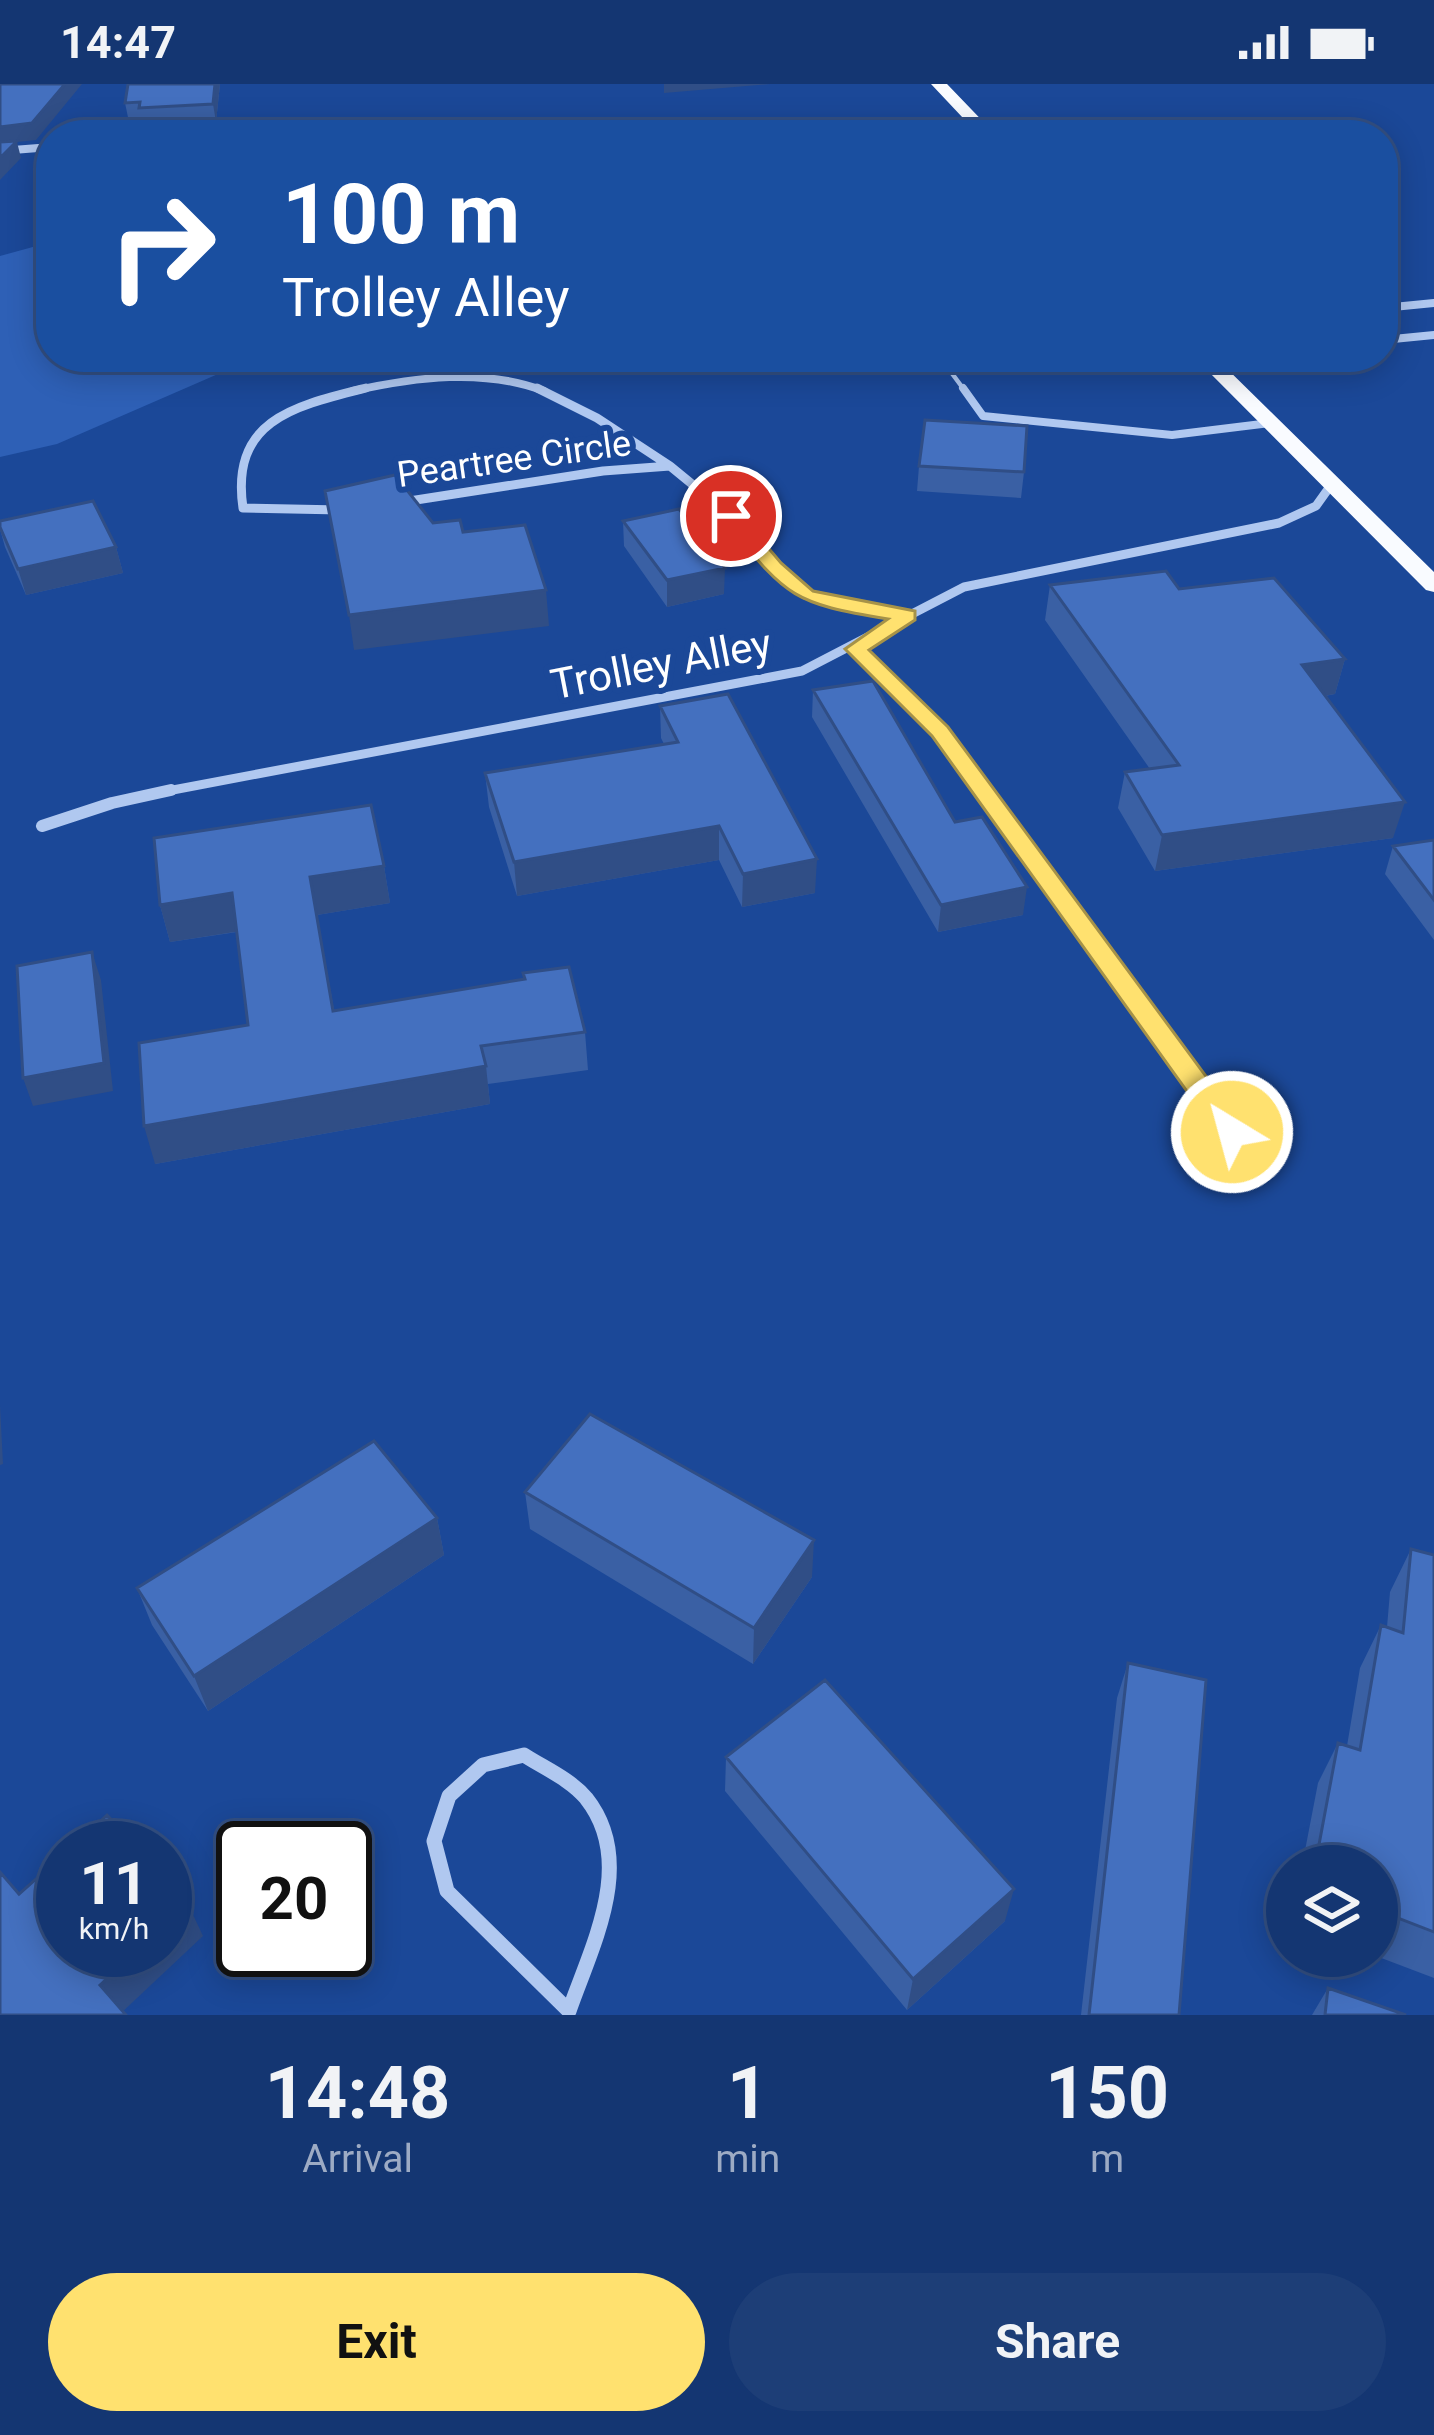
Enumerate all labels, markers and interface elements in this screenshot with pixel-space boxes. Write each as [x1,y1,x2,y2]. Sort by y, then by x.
text: 14:47 [60,16,176,69]
text: 100 m [282,165,520,264]
icon: right [84,168,240,324]
text: Trolley Alley [282,266,570,329]
street label: Peartree Circle [394,422,634,496]
pin [680,465,782,567]
icon: arrive [698,483,764,549]
street label: Trolley Alley [547,619,776,709]
position arrow [1169,1069,1295,1195]
speed limit sign: 20 [216,1821,372,1977]
map controls [1266,1845,1398,1977]
button: layers [1266,1845,1398,1977]
text: 11 [80,1848,148,1919]
text: km/h [79,1911,149,1946]
text: 14:48 [265,2051,450,2136]
text: 1 [727,2051,768,2136]
text: 150 [1045,2051,1169,2136]
text: Arrival [302,2136,413,2182]
text: min [715,2136,780,2182]
text: m [1090,2136,1124,2182]
button: Exit [48,2273,705,2411]
button: Share [729,2273,1386,2411]

